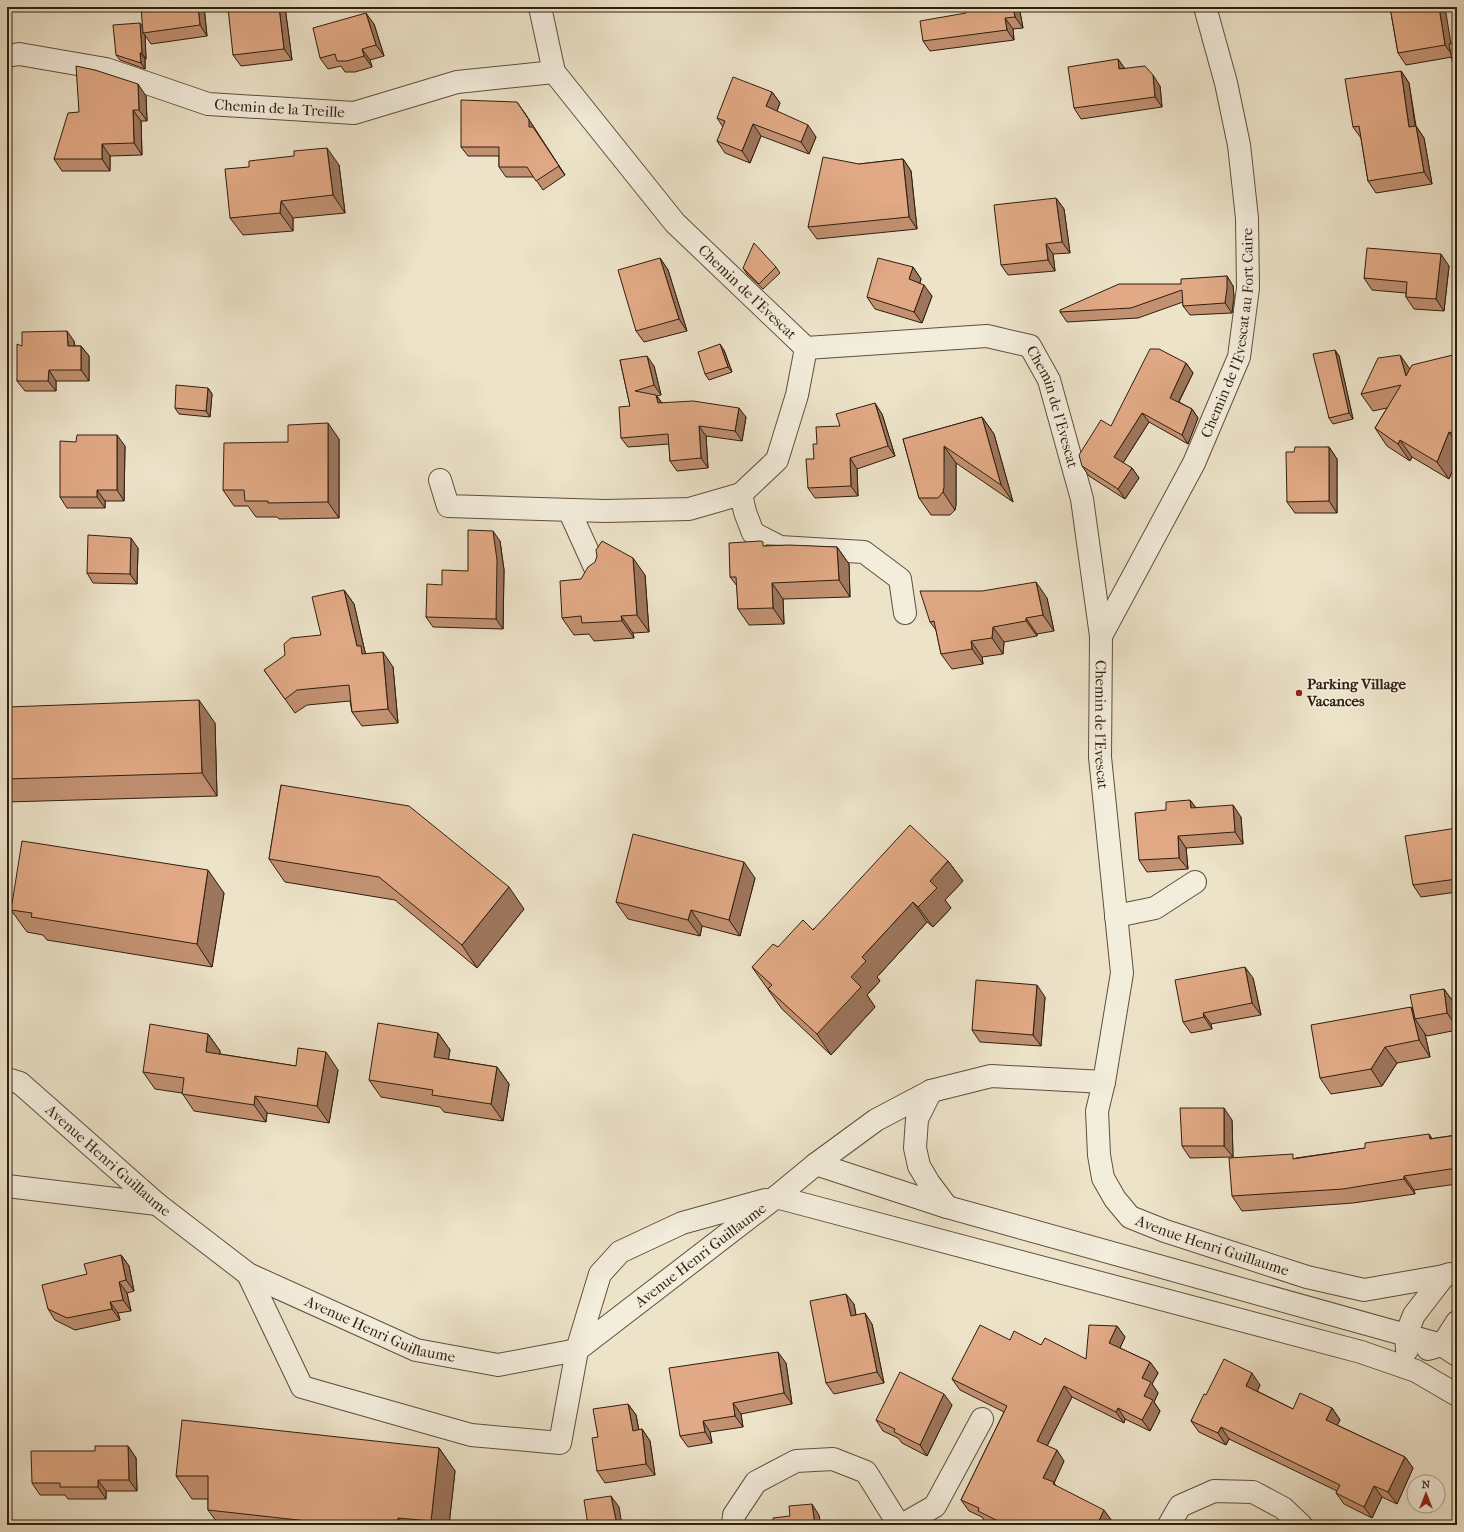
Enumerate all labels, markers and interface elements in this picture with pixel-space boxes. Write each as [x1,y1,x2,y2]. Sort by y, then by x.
street label: Chemin de la Treille [214,95,346,121]
street label: Chemin de l'Evescat au Fort Caire [1197,227,1257,440]
street label: Chemin de l'Evescat [694,241,801,344]
street label: Chemin de l'Evescat [1023,342,1082,471]
street label: Chemin de l'Evescat [1091,660,1112,791]
place label: Parking Village Vacances [1306,675,1407,710]
marker: Parking Village Vacances [1294,688,1304,698]
street label: Avenue Henri Guillaume [41,1100,175,1221]
street label: Avenue Henri Guillaume [630,1199,770,1312]
street label: Avenue Henri Guillaume [1132,1211,1292,1280]
street label: Avenue Henri Guillaume [301,1292,457,1366]
north arrow [1406,1474,1446,1514]
text: N [1422,1478,1431,1491]

